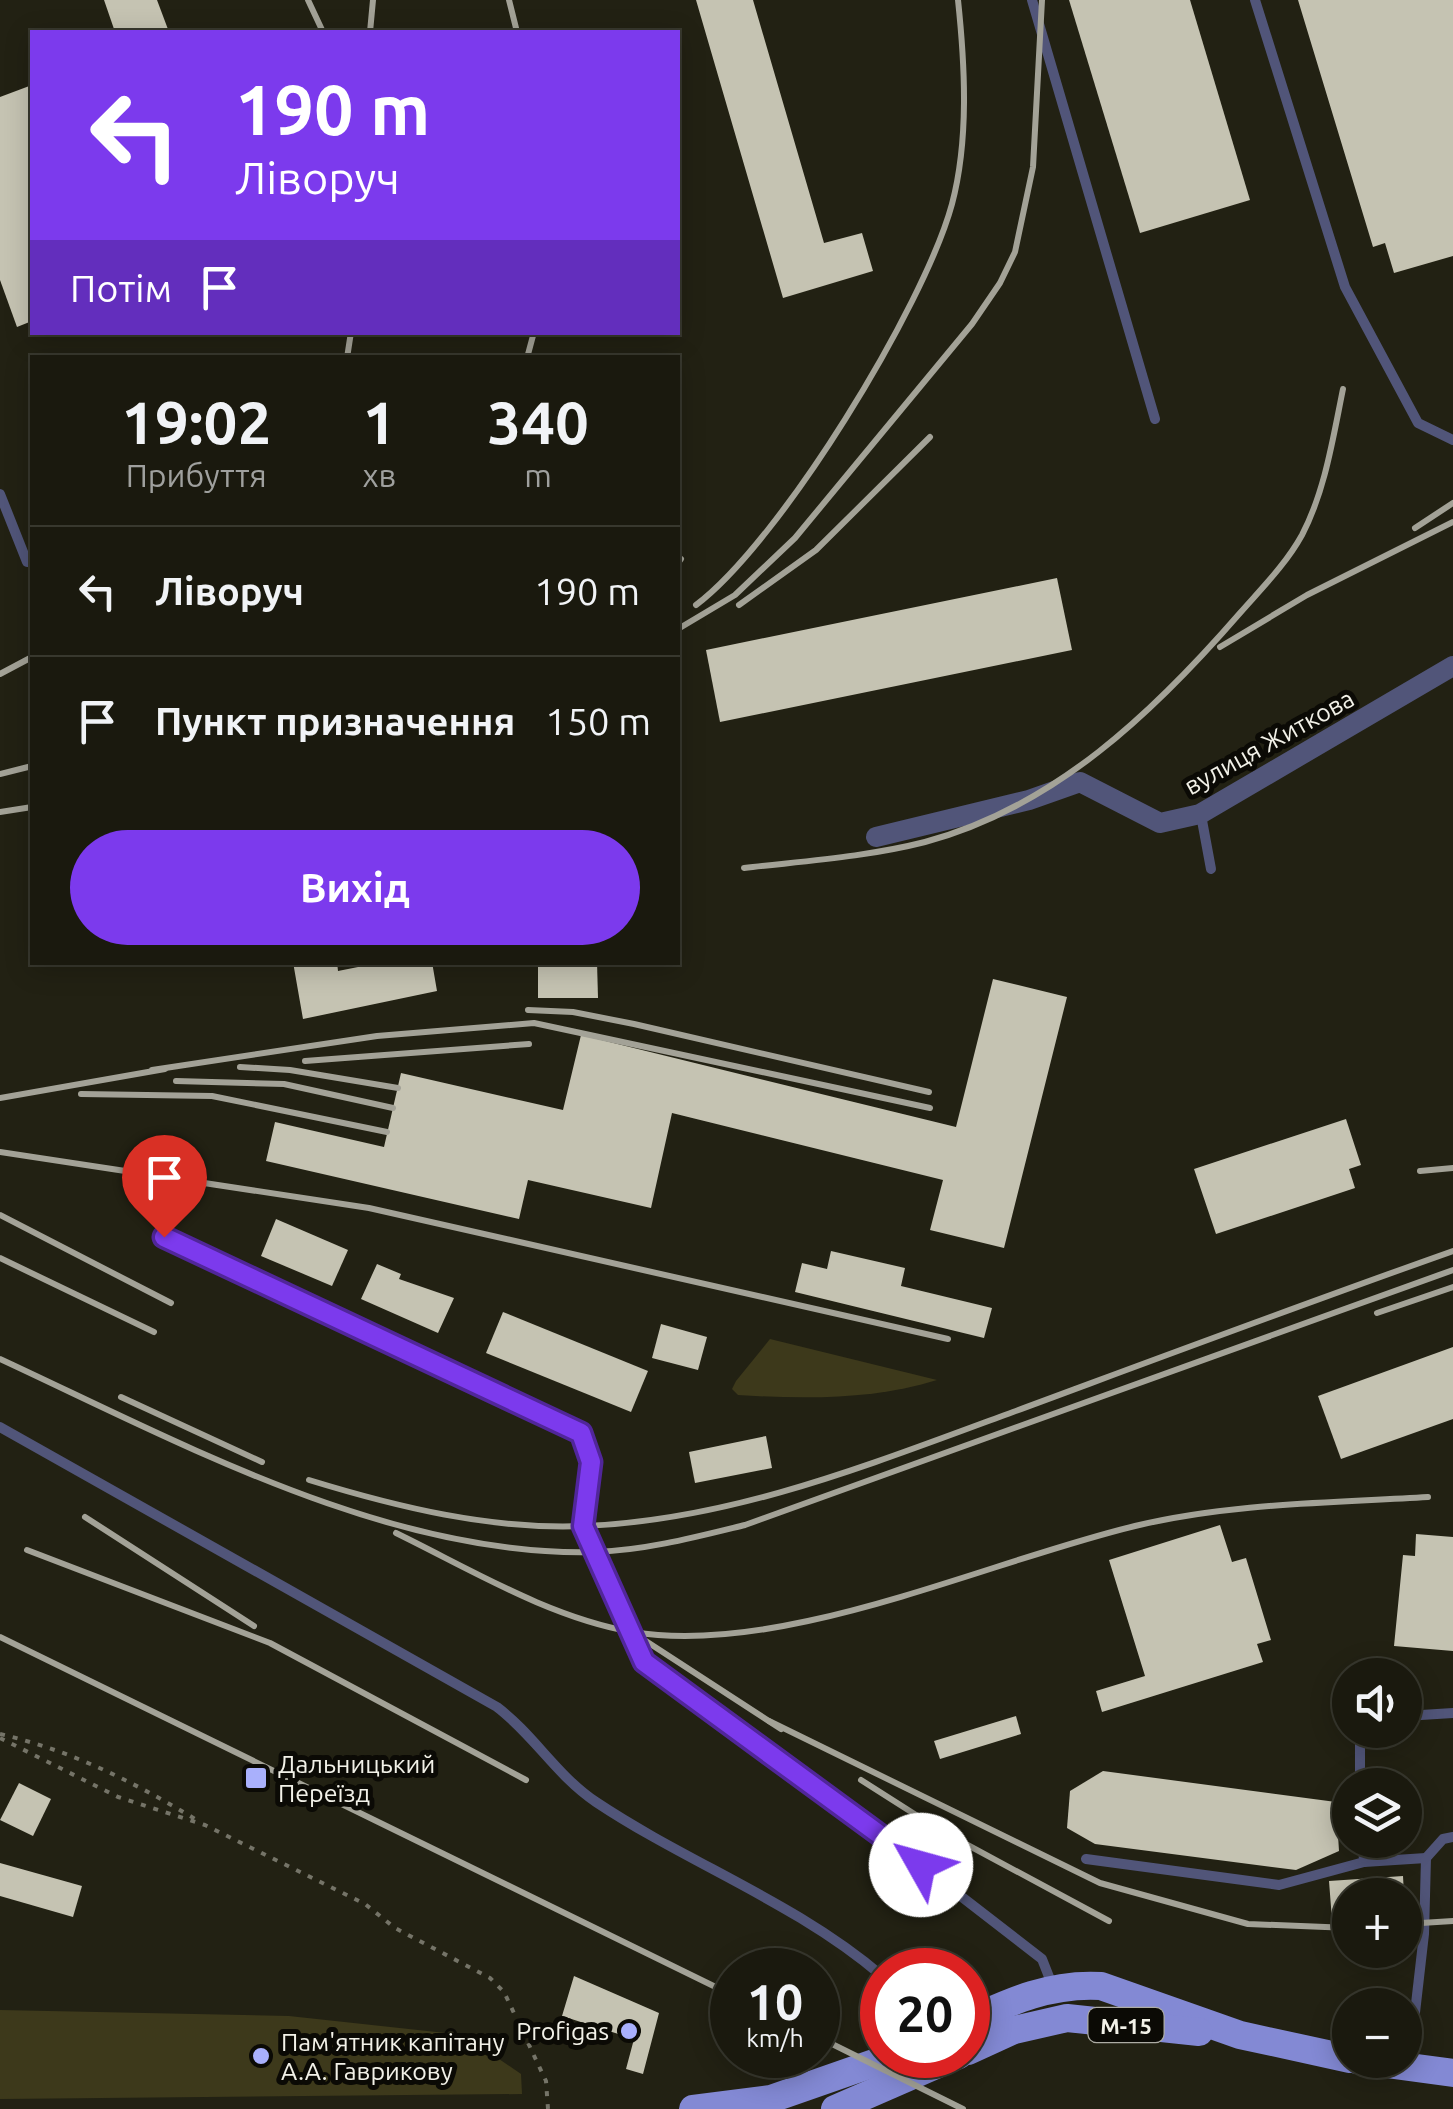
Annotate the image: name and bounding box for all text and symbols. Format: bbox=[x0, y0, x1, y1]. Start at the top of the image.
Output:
icon: left bbox=[70, 70, 200, 200]
text: 190 m bbox=[235, 70, 430, 148]
text: Ліворуч bbox=[235, 152, 400, 203]
icon: arrive bbox=[192, 260, 247, 315]
text: Потім bbox=[70, 267, 172, 309]
text: 19:02 bbox=[121, 388, 271, 455]
text: 1 bbox=[362, 388, 396, 455]
text: 340 bbox=[487, 388, 589, 455]
text: Прибуття bbox=[126, 457, 267, 493]
text: хв bbox=[362, 457, 396, 493]
text: m bbox=[524, 457, 552, 493]
icon: left bbox=[70, 564, 125, 619]
text: Ліворуч bbox=[155, 570, 304, 612]
text: 190 m bbox=[534, 570, 640, 612]
street label: вулиця Житкова bbox=[1179, 684, 1359, 800]
icon: arrive bbox=[70, 694, 125, 749]
text: Пункт призначення bbox=[155, 700, 515, 742]
text: 150 m bbox=[545, 700, 651, 742]
button: Вихід bbox=[70, 830, 640, 945]
pin bbox=[122, 1135, 207, 1238]
icon: arrive bbox=[137, 1150, 192, 1205]
map controls bbox=[1332, 1658, 1422, 2078]
button: sound bbox=[1332, 1658, 1422, 1748]
place label: Дальницький Переїзд bbox=[278, 1750, 435, 1807]
marker: Дальницький Переїзд bbox=[243, 1765, 269, 1791]
button: layers bbox=[1332, 1768, 1422, 1858]
position arrow bbox=[869, 1813, 973, 1917]
button: + bbox=[1332, 1878, 1422, 1968]
speed limit sign: 20 bbox=[860, 1948, 990, 2078]
text: 10 bbox=[747, 1973, 803, 2029]
button: − bbox=[1332, 1988, 1422, 2078]
road number: М-15 bbox=[1088, 2008, 1164, 2042]
place label: Profigas bbox=[516, 2017, 609, 2045]
marker: Profigas bbox=[618, 2020, 640, 2042]
text: km/h bbox=[746, 2024, 804, 2052]
place label: Пам'ятник капітану А.А. Гаврикову bbox=[281, 2028, 505, 2085]
marker: Пам'ятник капітану А.А. Гаврикову bbox=[250, 2045, 272, 2067]

